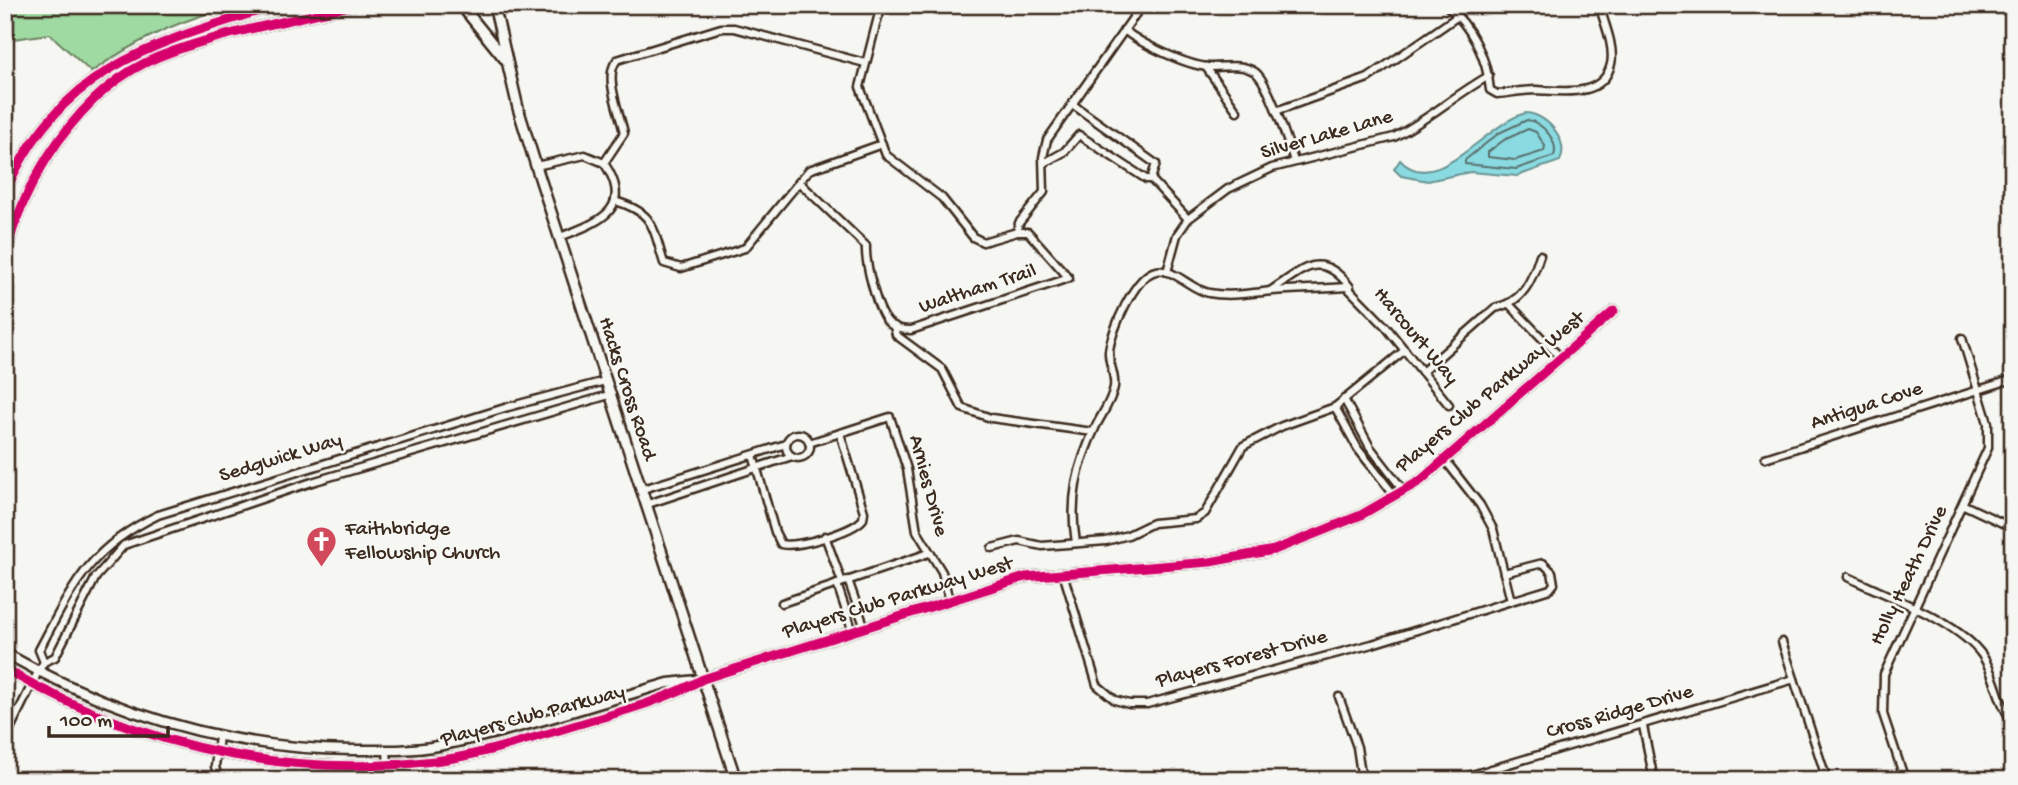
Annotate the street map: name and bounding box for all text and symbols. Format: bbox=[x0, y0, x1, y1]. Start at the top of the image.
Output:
street label: Silver Lake Lane bbox=[1258, 105, 1397, 167]
street label: Waltham Trail bbox=[916, 259, 1040, 321]
street label: Harcourt Way bbox=[1367, 283, 1463, 391]
street label: Players Club Parkway West bbox=[1391, 305, 1593, 480]
street label: Hacks Cross Road bbox=[591, 314, 661, 465]
street label: Antigua Cove bbox=[1808, 377, 1927, 437]
street label: Sedgwick Way bbox=[217, 428, 345, 490]
street label: Arnies Drive bbox=[902, 433, 953, 540]
street label: Holly Heath Drive bbox=[1865, 501, 1955, 650]
place label: Faithbridge Fellowship Church bbox=[344, 518, 500, 567]
church icon: Faithbridge Fellowship Church bbox=[305, 525, 339, 569]
street label: Players Club Parkway West bbox=[779, 551, 1018, 646]
street label: Players Forest Drive bbox=[1153, 625, 1331, 695]
street label: Players Club Parkway bbox=[437, 680, 628, 754]
street label: Cross Ridge Drive bbox=[1544, 680, 1697, 746]
scale bar bbox=[49, 694, 168, 738]
text: 100 m bbox=[59, 710, 112, 735]

